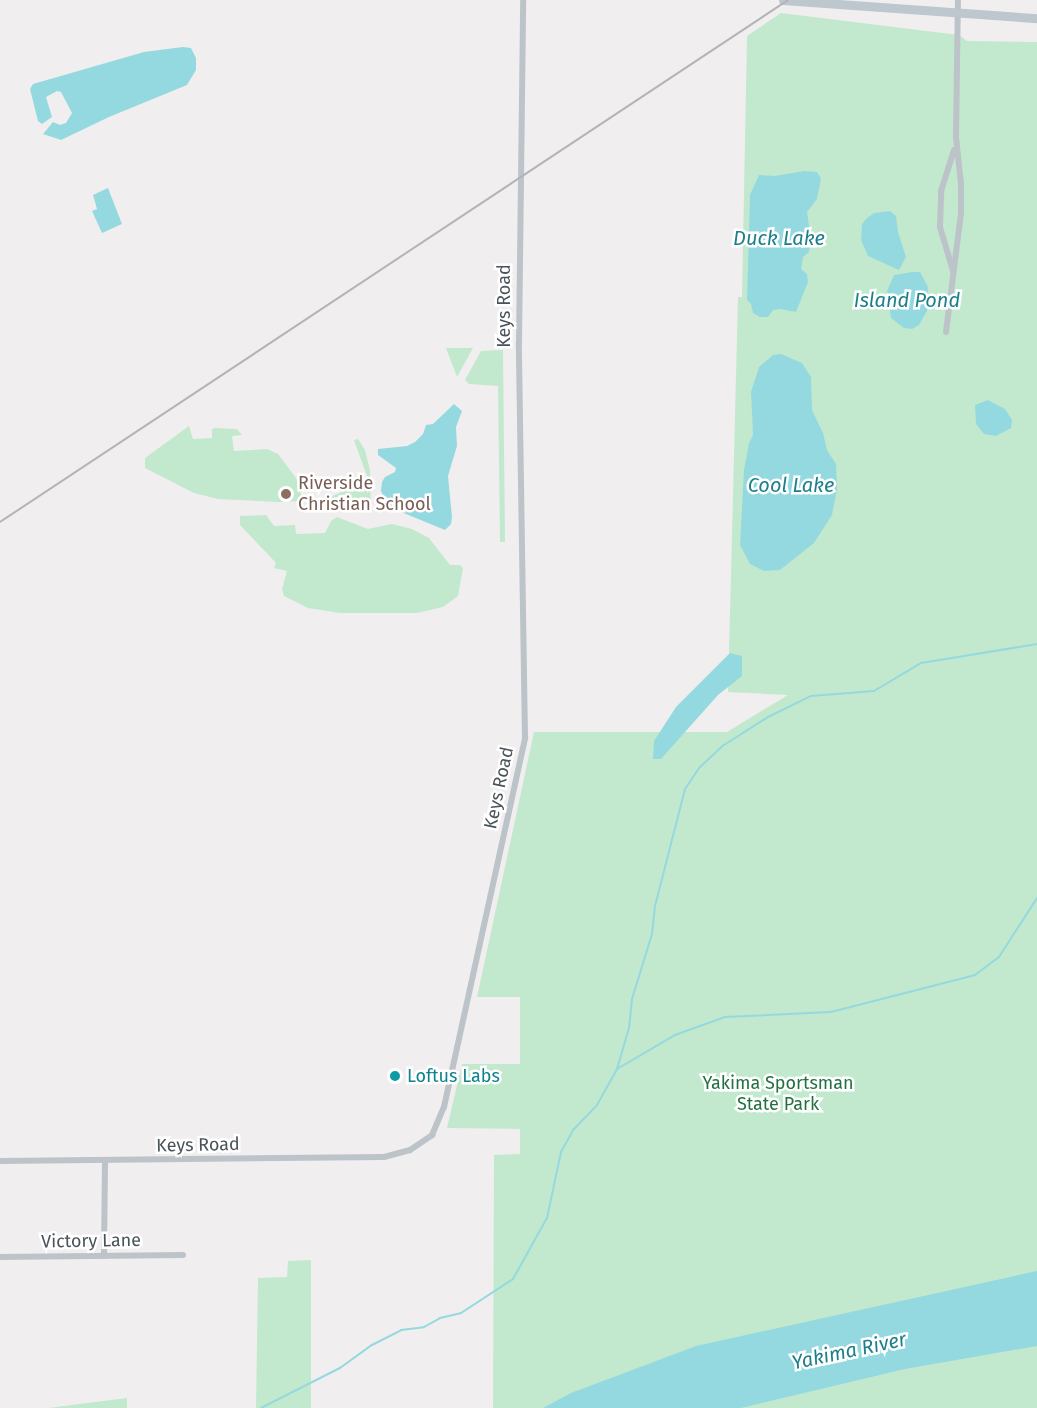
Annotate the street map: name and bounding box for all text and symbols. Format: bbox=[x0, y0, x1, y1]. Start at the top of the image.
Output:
water label: Duck Lake bbox=[733, 226, 825, 250]
street label: Keys Road bbox=[493, 264, 515, 348]
water label: Island Pond bbox=[854, 288, 960, 312]
place label: Riverside Christian School bbox=[298, 473, 431, 516]
water label: Cool Lake bbox=[748, 473, 834, 497]
marker: Riverside Christian School bbox=[279, 487, 293, 501]
street label: Keys Road bbox=[480, 745, 518, 831]
place label: Loftus Labs bbox=[407, 1065, 500, 1087]
marker: Loftus Labs bbox=[388, 1069, 402, 1083]
park label: Yakima Sportsman State Park bbox=[702, 1073, 854, 1116]
street label: Keys Road bbox=[156, 1133, 240, 1157]
street label: Victory Lane bbox=[41, 1229, 141, 1253]
water label: Yakima River bbox=[790, 1327, 908, 1375]

